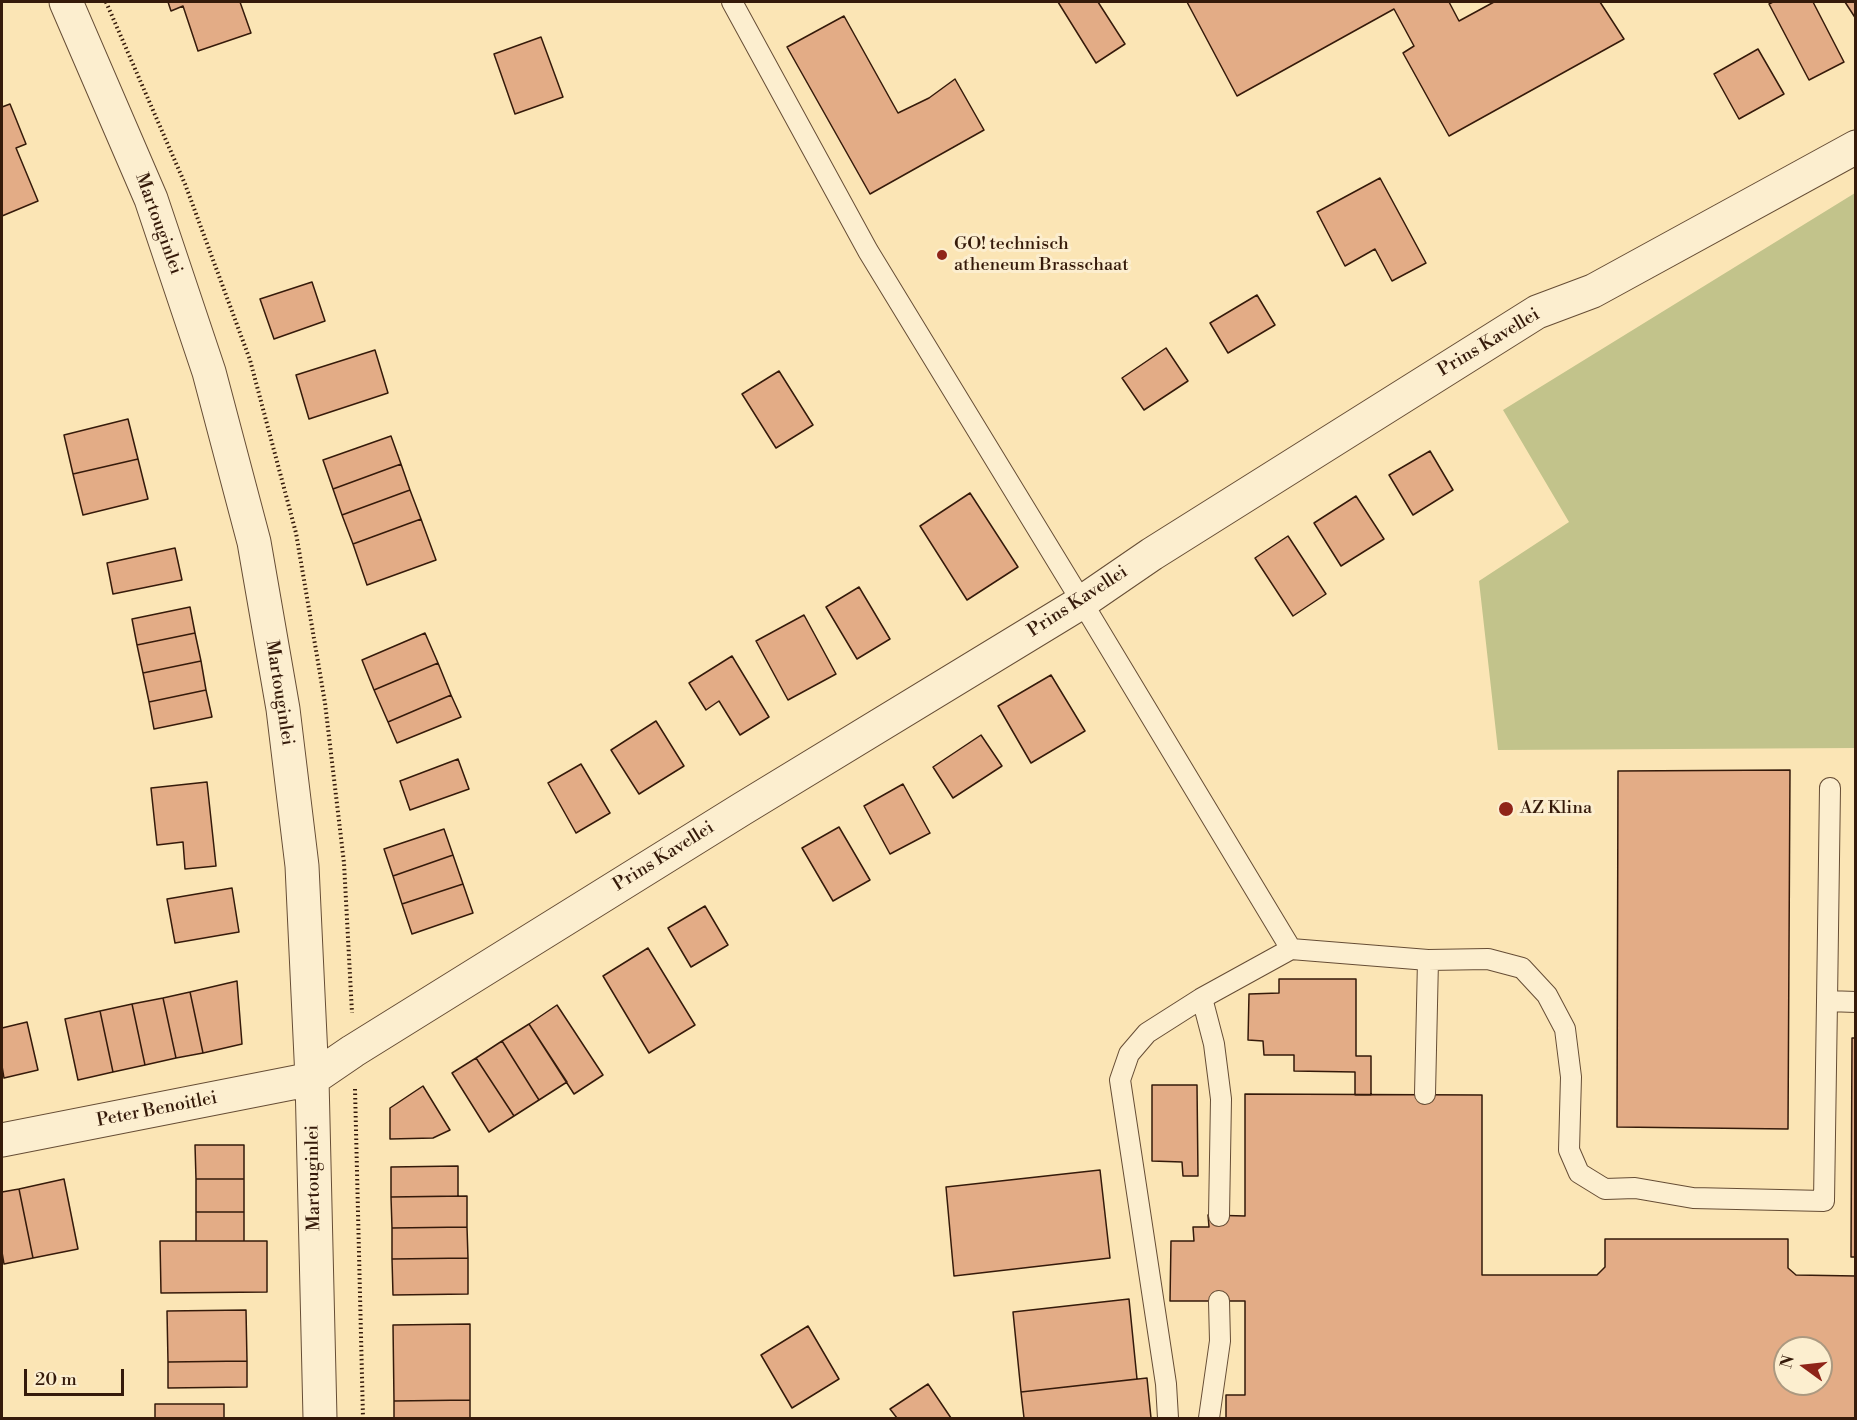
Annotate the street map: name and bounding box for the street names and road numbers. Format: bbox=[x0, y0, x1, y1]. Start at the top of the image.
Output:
street label: Martouginlei bbox=[130, 170, 186, 278]
street label: Prins Kavellei bbox=[1434, 304, 1544, 382]
street label: Prins Kavellei bbox=[1024, 562, 1132, 642]
street label: Martouginlei bbox=[260, 639, 298, 747]
street label: Prins Kavellei bbox=[610, 817, 718, 897]
street label: Peter Benoitlei bbox=[95, 1088, 219, 1132]
street label: Martouginlei bbox=[302, 1125, 326, 1231]

